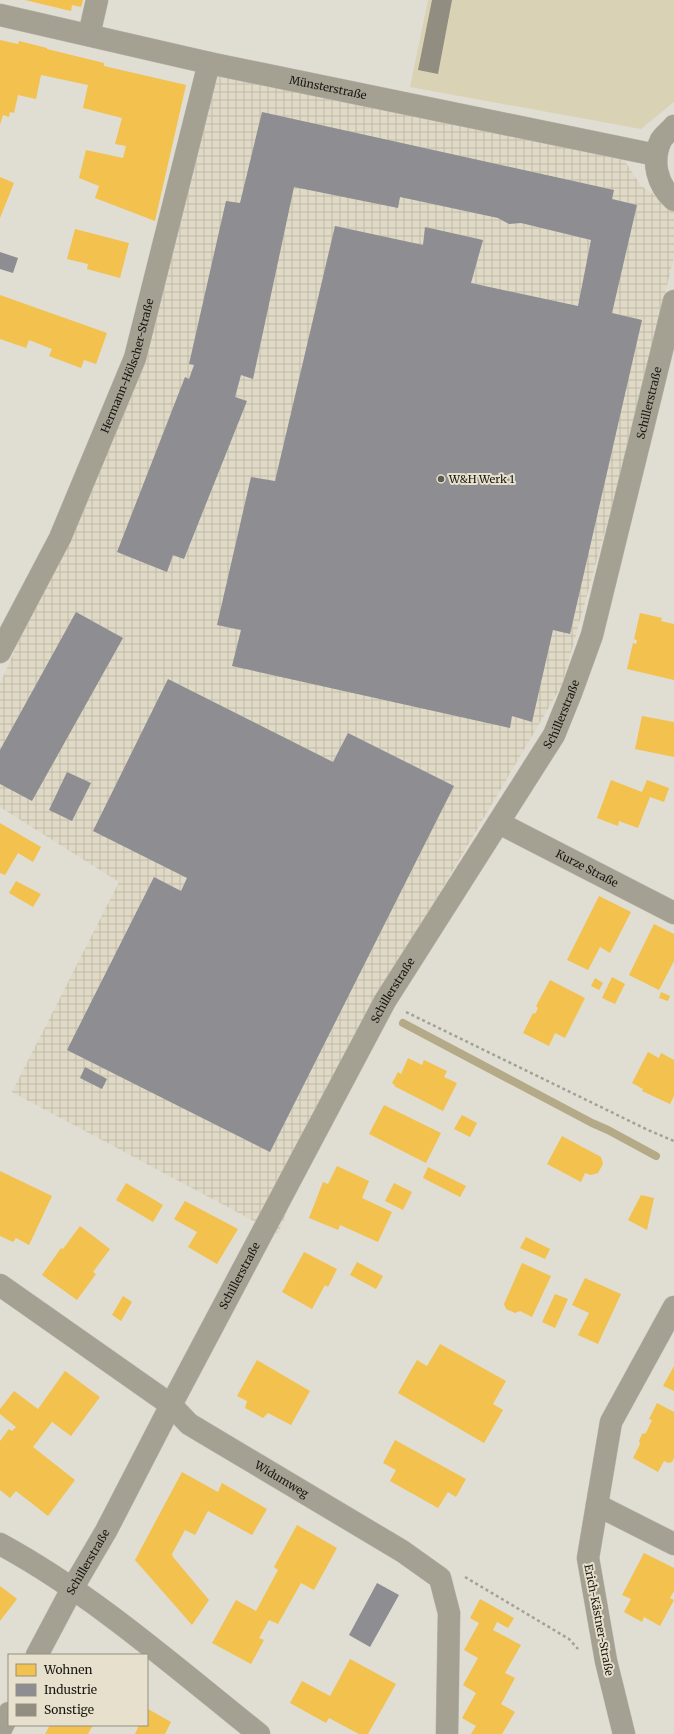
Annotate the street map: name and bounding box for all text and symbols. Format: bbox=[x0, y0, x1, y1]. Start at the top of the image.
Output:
street label: Münsterstraße bbox=[288, 73, 368, 102]
street label: Hermann-Hölscher-Straße bbox=[97, 297, 157, 435]
street label: Schillerstraße bbox=[633, 365, 665, 440]
place label: W&H Werk 1 bbox=[448, 472, 515, 486]
marker: W&H Werk 1 bbox=[436, 474, 446, 484]
street label: Schillerstraße bbox=[540, 678, 582, 751]
street label: Kurze Straße bbox=[553, 846, 621, 890]
street label: Schillerstraße bbox=[368, 955, 418, 1025]
street label: Schillerstraße bbox=[216, 1240, 263, 1312]
street label: Widumweg bbox=[251, 1457, 311, 1501]
street label: Schillerstraße bbox=[63, 1526, 113, 1597]
street label: Erich-Kästner-Straße bbox=[581, 1563, 617, 1677]
legend bbox=[8, 1654, 148, 1726]
text: Wohnen bbox=[43, 1662, 92, 1677]
text: Industrie bbox=[44, 1682, 97, 1697]
text: Sonstige bbox=[44, 1702, 94, 1717]

